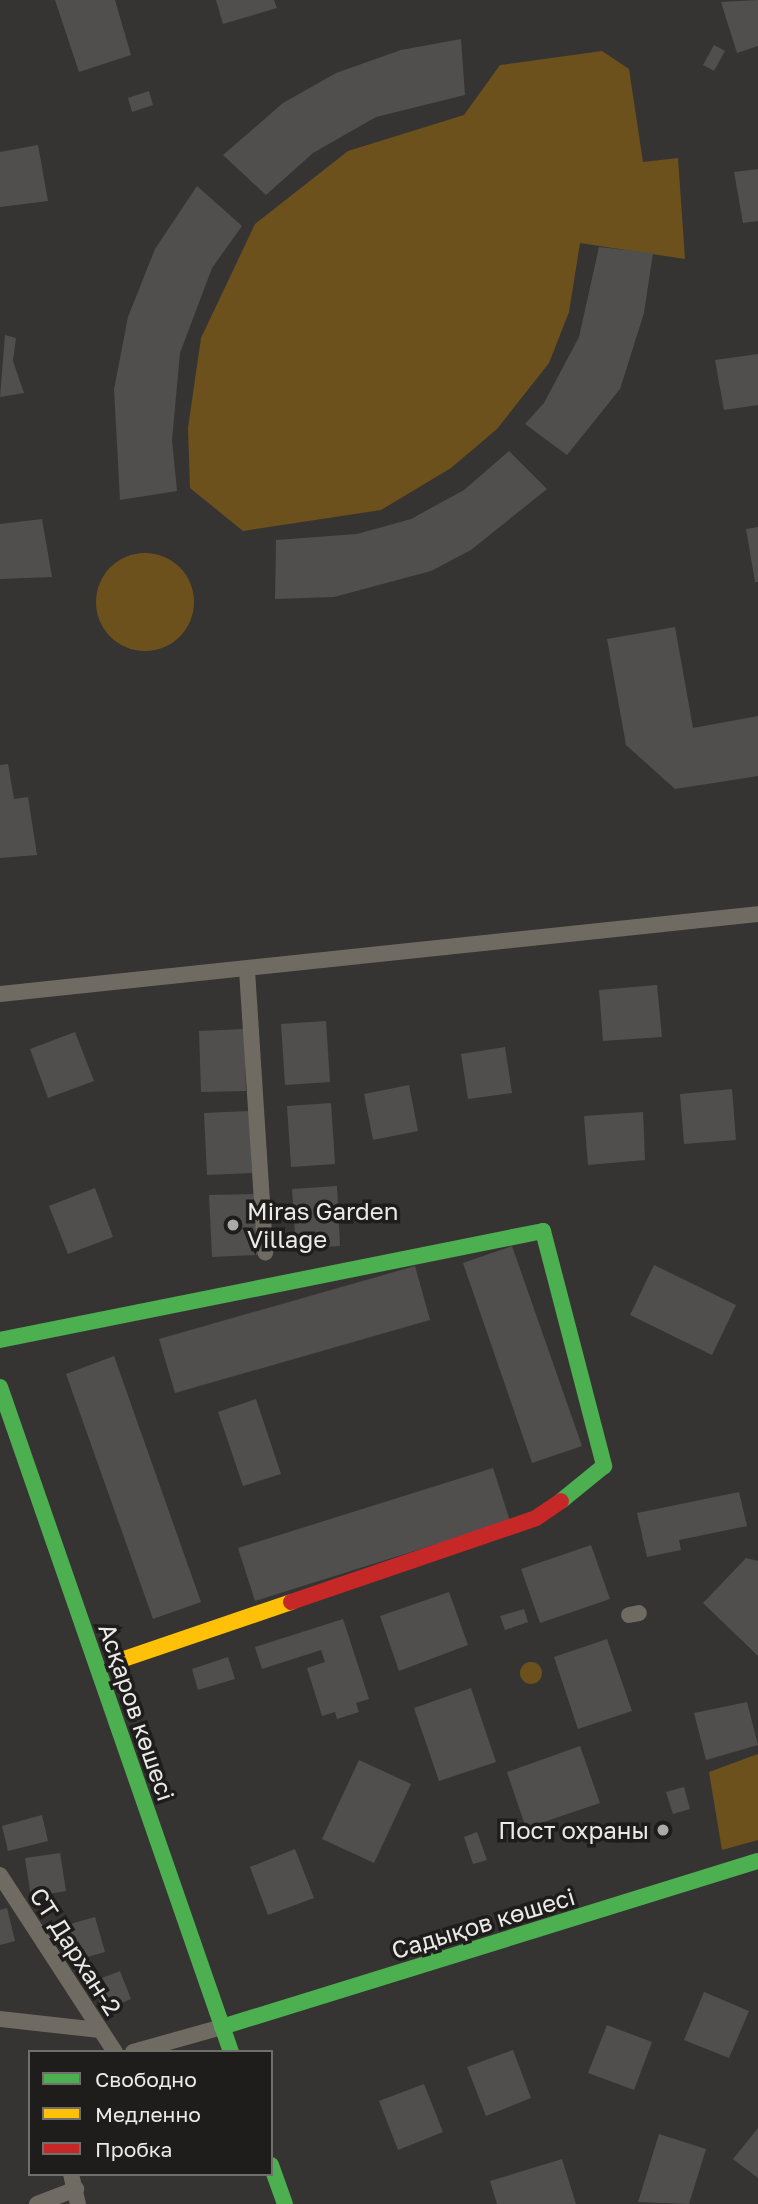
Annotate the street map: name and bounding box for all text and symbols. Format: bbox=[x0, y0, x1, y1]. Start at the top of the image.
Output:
place label: Miras Garden Village bbox=[247, 1197, 399, 1253]
marker: Miras Garden Village bbox=[225, 1217, 241, 1233]
street label: Асқаров көшесі bbox=[93, 1620, 181, 1804]
place label: Пост охраны bbox=[498, 1816, 649, 1844]
marker: Пост охраны bbox=[655, 1822, 671, 1838]
street label: Садықов көшесі bbox=[388, 1881, 578, 1965]
street label: СТ Дархан-2 bbox=[24, 1882, 128, 2020]
legend bbox=[28, 2050, 273, 2176]
text: Свободно bbox=[95, 2066, 197, 2092]
text: Медленно bbox=[95, 2101, 201, 2127]
text: Пробка bbox=[95, 2136, 173, 2162]

